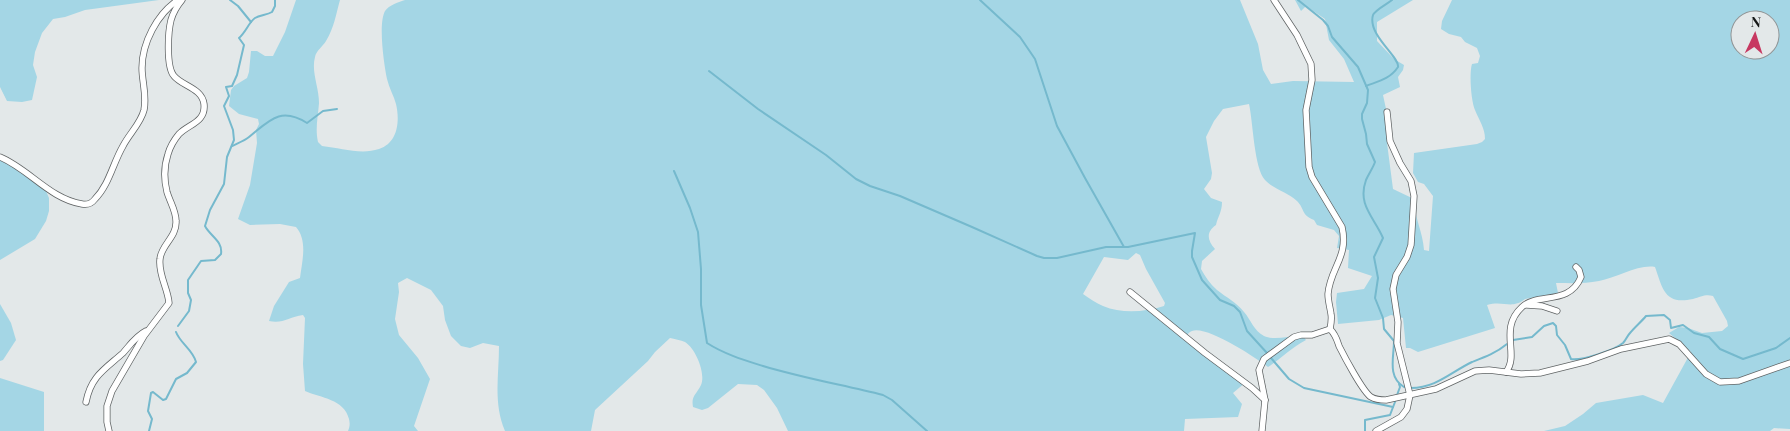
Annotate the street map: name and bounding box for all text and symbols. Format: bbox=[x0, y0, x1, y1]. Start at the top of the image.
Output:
north arrow bbox=[1730, 10, 1780, 60]
text: N bbox=[1750, 12, 1762, 31]

